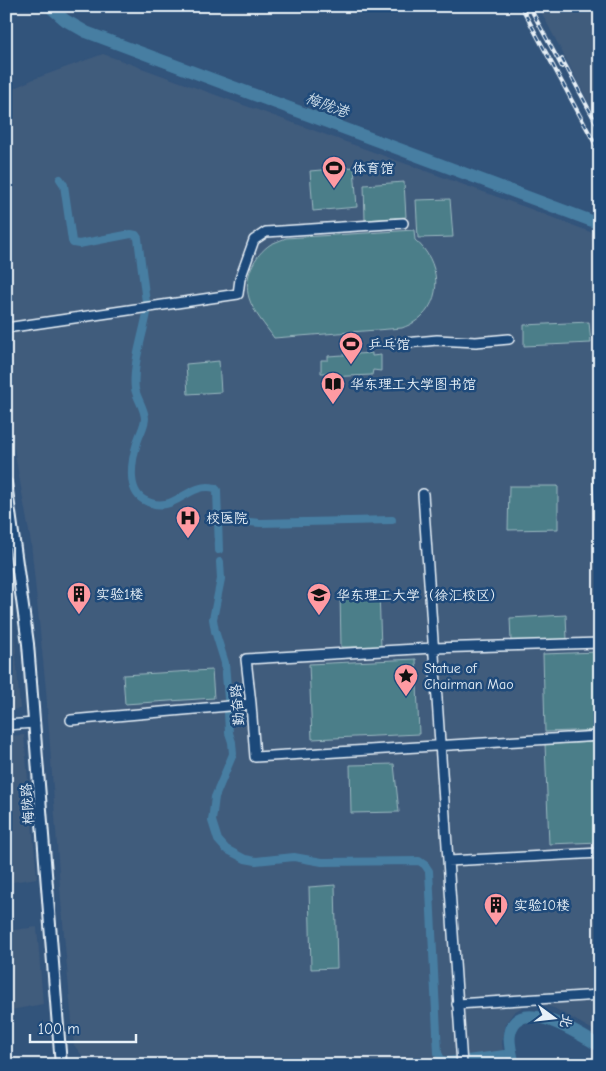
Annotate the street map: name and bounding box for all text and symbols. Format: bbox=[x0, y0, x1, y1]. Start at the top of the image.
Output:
water label: 梅陇港 bbox=[303, 89, 353, 122]
sports icon: 体育馆 bbox=[321, 155, 347, 189]
place label: 体育馆 bbox=[352, 160, 394, 177]
sports icon: 乒乓馆 bbox=[338, 331, 364, 365]
place label: 乒乓馆 bbox=[368, 336, 410, 353]
library icon: 华东理工大学图书馆 bbox=[320, 371, 346, 405]
place label: 华东理工大学图书馆 bbox=[350, 376, 476, 393]
hospital icon: 校医院 bbox=[175, 505, 201, 539]
place label: 校医院 bbox=[206, 510, 248, 527]
building icon: 实验1楼 bbox=[66, 581, 92, 615]
school or university icon: 华东理工大学（徐汇校区） bbox=[306, 582, 332, 616]
place label: 实验1楼 bbox=[96, 586, 144, 603]
place label: 华东理工大学（徐汇校区） bbox=[336, 587, 504, 604]
place label: Statue of Chairman Mao bbox=[424, 660, 514, 693]
place icon: Statue of Chairman Mao bbox=[393, 663, 419, 697]
street label: 勤奋路 bbox=[227, 683, 248, 727]
street label: 梅陇路 bbox=[18, 782, 37, 826]
building icon: 实验10楼 bbox=[483, 892, 509, 926]
place label: 实验10楼 bbox=[514, 897, 570, 914]
north arrow bbox=[528, 994, 578, 1044]
scale bar bbox=[30, 1011, 136, 1043]
text: 北 bbox=[556, 1012, 576, 1030]
text: 100 m bbox=[38, 1020, 80, 1038]

